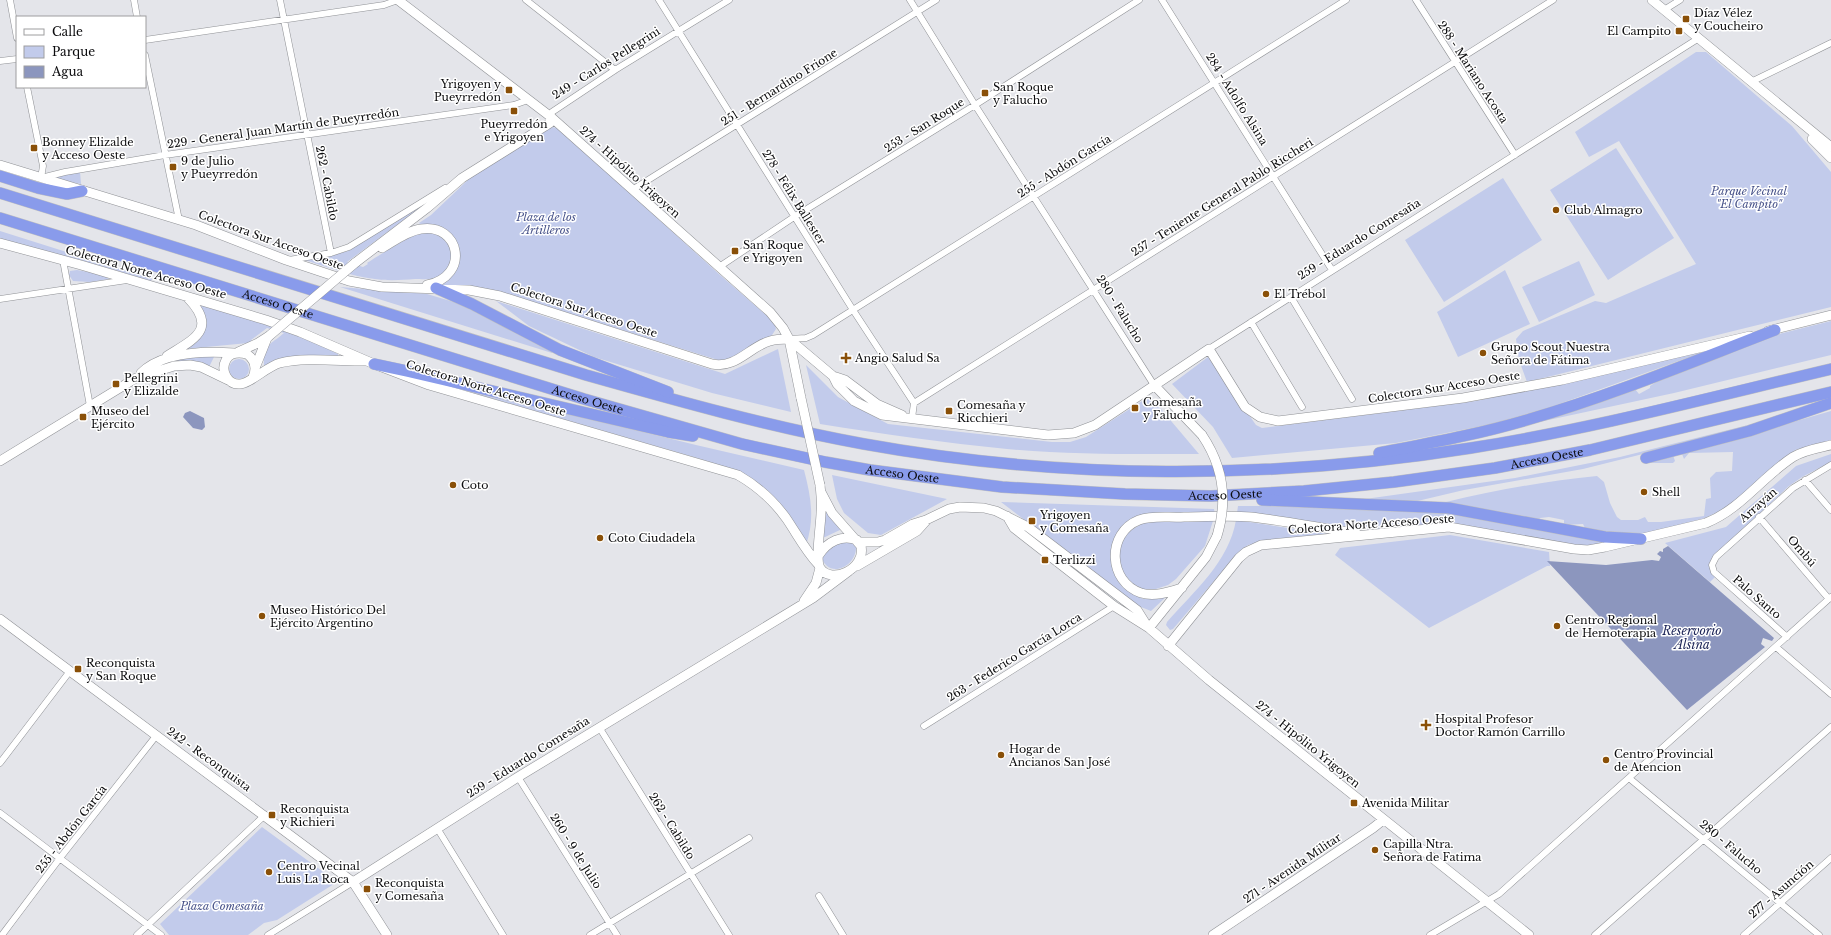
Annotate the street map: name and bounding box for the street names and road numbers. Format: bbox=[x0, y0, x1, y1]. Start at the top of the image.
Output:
street label: 288 - Mariano Acosta bbox=[1435, 18, 1512, 126]
street label: 249 - Carlos Pellegrini bbox=[549, 24, 663, 102]
street label: 251 - Bernardino Frione bbox=[718, 45, 840, 129]
street label: 284 - Adolfo Alsina bbox=[1203, 50, 1272, 148]
street label: 253 - San Roque bbox=[881, 95, 967, 155]
street label: 229 - General Juan Martín de Pueyrredón bbox=[166, 105, 400, 151]
street label: 274 - Hipólito Yrigoyen bbox=[577, 123, 683, 221]
street label: 255 - Abdón García bbox=[1015, 131, 1114, 201]
street label: 257 - Teniente General Pablo Riccheri bbox=[1128, 135, 1316, 259]
street label: 262 - Cabildo bbox=[313, 144, 341, 222]
street label: 278 - Félix Ballester bbox=[759, 147, 829, 248]
street label: 259 - Eduardo Comesaña bbox=[1295, 195, 1424, 283]
street label: Colectora Sur Acceso Oeste bbox=[196, 207, 346, 273]
street label: Colectora Norte Acceso Oeste bbox=[64, 242, 228, 302]
street label: 280 - Falucho bbox=[1094, 272, 1146, 346]
street label: Colectora Sur Acceso Oeste bbox=[509, 280, 659, 340]
street label: Acceso Oeste bbox=[240, 286, 315, 322]
street label: Colectora Norte Acceso Oeste bbox=[404, 357, 568, 419]
street label: Colectora Sur Acceso Oeste bbox=[1367, 368, 1521, 406]
street label: Acceso Oeste bbox=[549, 382, 625, 417]
street label: Acceso Oeste bbox=[1508, 444, 1585, 472]
street label: Acceso Oeste bbox=[864, 462, 940, 486]
street label: Arrayán bbox=[1736, 485, 1780, 526]
street label: Acceso Oeste bbox=[1187, 486, 1263, 503]
street label: Colectora Norte Acceso Oeste bbox=[1287, 511, 1455, 537]
street label: Ombú bbox=[1785, 533, 1820, 570]
street label: Palo Santo bbox=[1730, 572, 1784, 622]
street label: 263 - Federico García Lorca bbox=[944, 609, 1085, 704]
street label: 274 - Hipólito Yrigoyen bbox=[1253, 698, 1363, 791]
street label: 259 - Eduardo Comesaña bbox=[464, 713, 593, 801]
street label: 242 - Reconquista bbox=[164, 724, 254, 795]
street label: 255 - Abdón García bbox=[32, 781, 110, 876]
street label: 262 - Cabildo bbox=[646, 790, 698, 862]
street label: 260 - 9 de Julio bbox=[547, 811, 605, 891]
street label: 280 - Falucho bbox=[1697, 817, 1765, 877]
street label: 271 - Avenida Militar bbox=[1240, 830, 1344, 906]
street label: 277 - Asunción bbox=[1746, 857, 1817, 921]

